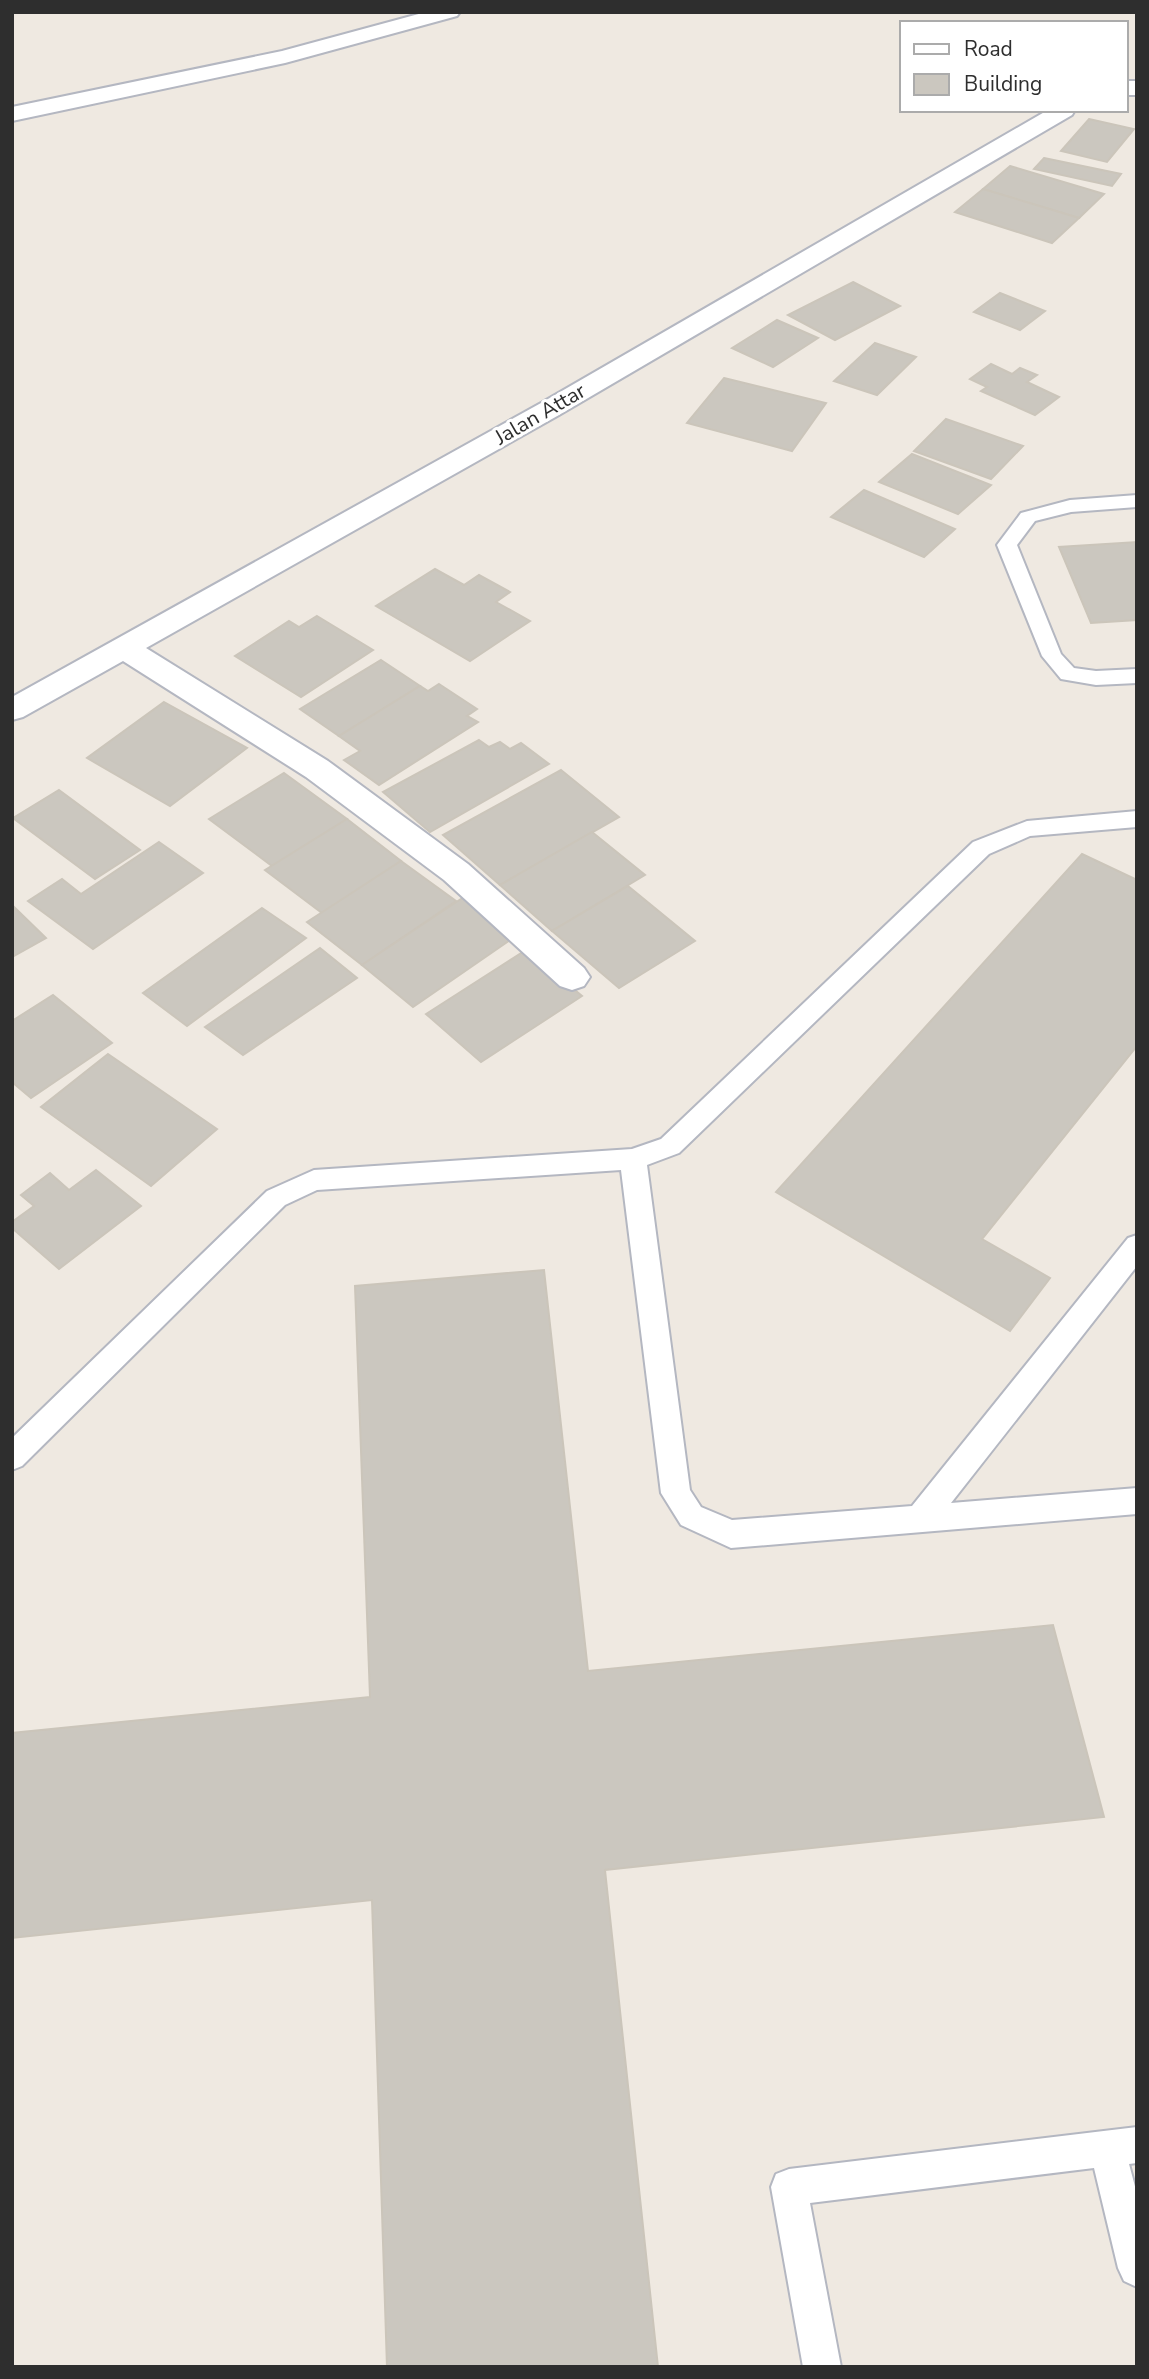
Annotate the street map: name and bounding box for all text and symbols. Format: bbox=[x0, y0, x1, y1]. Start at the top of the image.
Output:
legend bbox=[900, 21, 1128, 112]
text: Road bbox=[964, 35, 1013, 63]
text: Building bbox=[964, 70, 1042, 98]
street label: Jalan Attar bbox=[489, 376, 591, 452]

